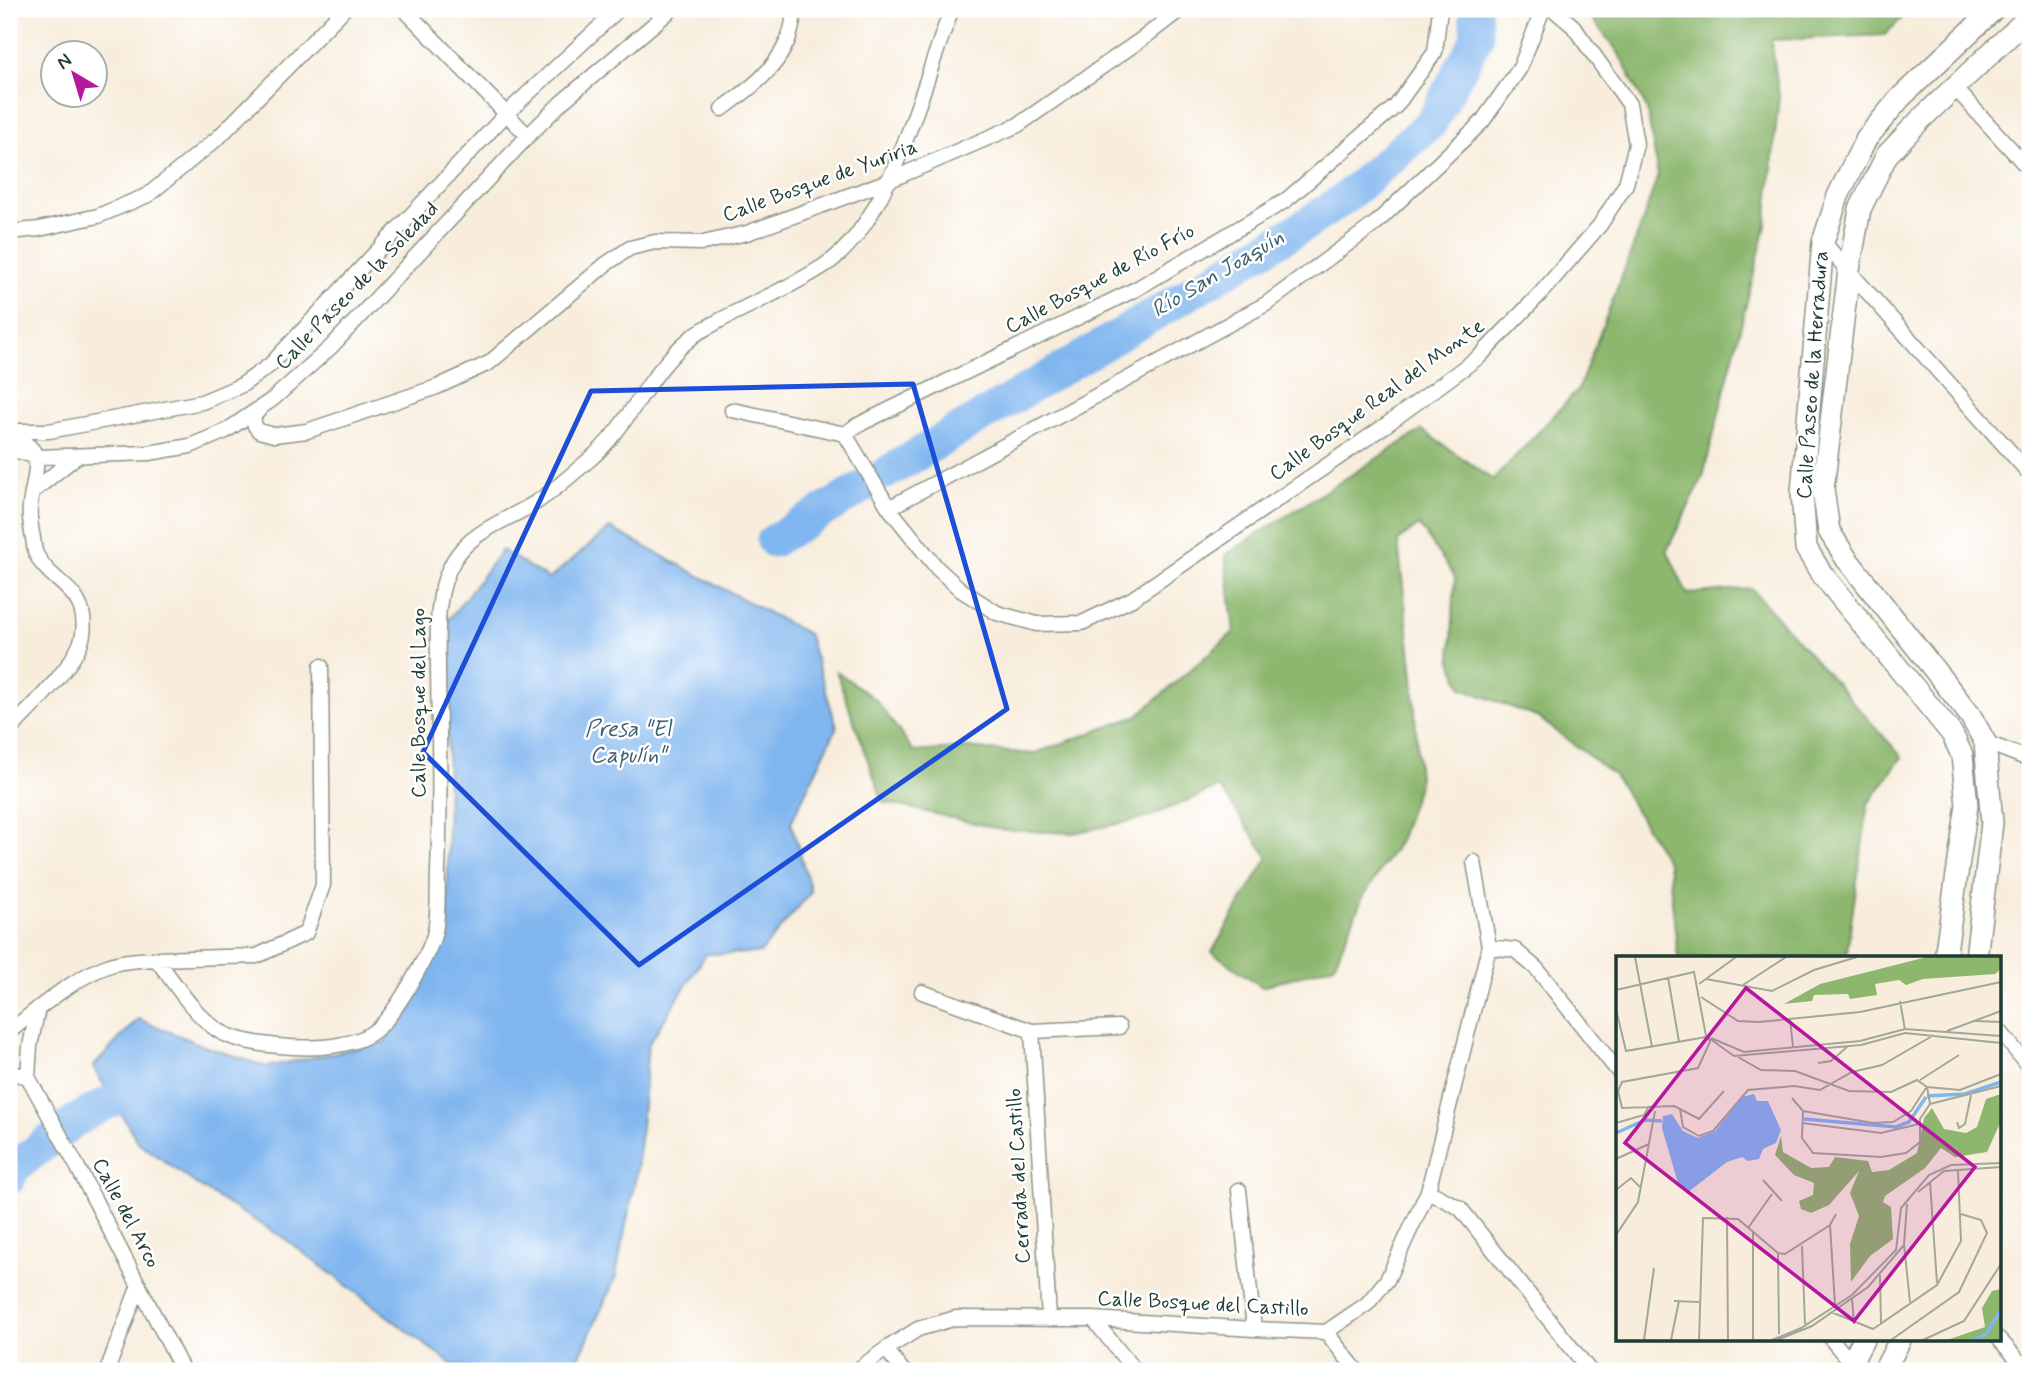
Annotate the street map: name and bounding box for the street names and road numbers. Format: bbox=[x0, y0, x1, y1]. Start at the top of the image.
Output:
street label: Calle Bosque de Yuriria bbox=[719, 133, 921, 229]
street label: Calle Paseo de la Soledad bbox=[269, 196, 445, 376]
street label: Calle Bosque de Río Frío bbox=[1000, 217, 1200, 341]
street label: Calle Paseo de la Herradura bbox=[1790, 250, 1836, 500]
street label: Calle Bosque Real del Monte bbox=[1264, 312, 1490, 488]
street label: Calle Bosque del Lago bbox=[405, 608, 433, 798]
street label: Cerrada del Castillo bbox=[1000, 1088, 1038, 1264]
street label: Calle del Arco bbox=[85, 1153, 167, 1273]
street label: Calle Bosque del Castillo bbox=[1097, 1284, 1309, 1324]

